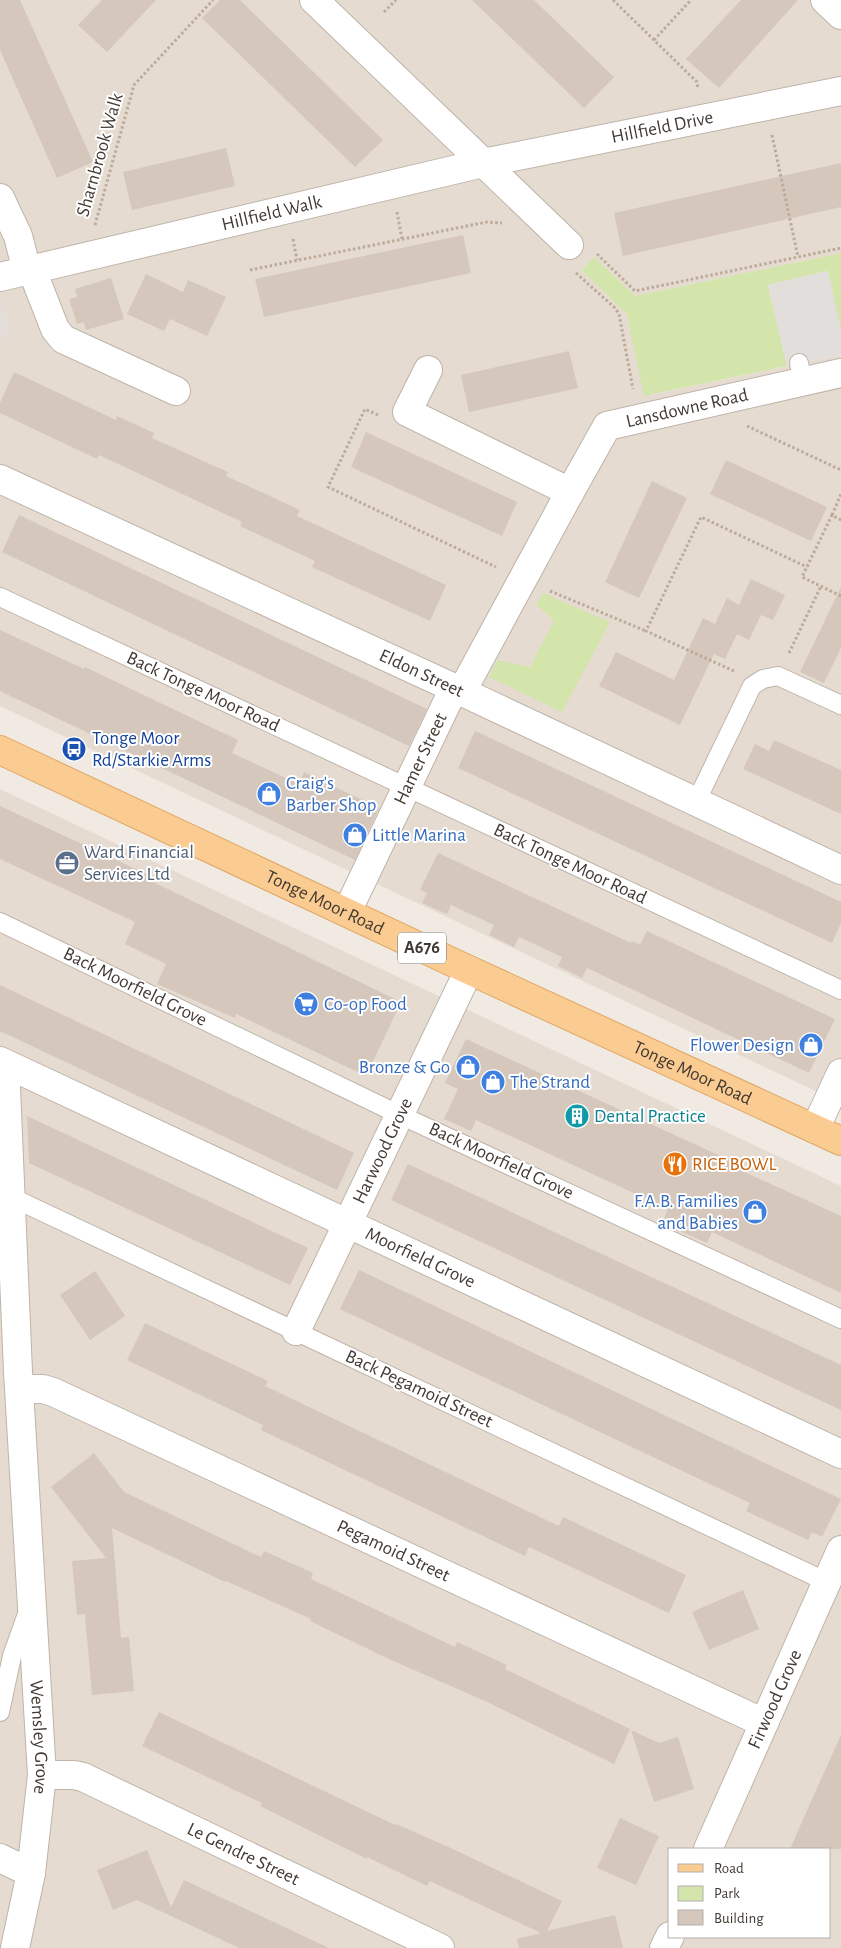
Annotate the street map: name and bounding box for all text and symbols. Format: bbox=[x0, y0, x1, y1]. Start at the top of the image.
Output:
street label: Sharnbrook Walk bbox=[73, 91, 127, 219]
street label: Hillfield Drive bbox=[609, 107, 715, 146]
street label: Hillfield Walk bbox=[220, 192, 324, 234]
street label: Lansdowne Road bbox=[624, 385, 750, 431]
street label: Eldon Street bbox=[376, 645, 467, 701]
street label: Back Tonge Moor Road bbox=[124, 648, 283, 736]
street label: Hamer Street bbox=[390, 710, 450, 807]
place label: Tonge Moor Rd/Starkie Arms bbox=[92, 729, 211, 770]
bus stop icon: Tonge Moor Rd/Starkie Arms bbox=[61, 736, 87, 762]
place label: Craig's Barber Shop bbox=[286, 774, 376, 815]
shop icon: Craig's Barber Shop bbox=[256, 781, 282, 807]
street label: Back Tonge Moor Road bbox=[491, 820, 650, 908]
shop icon: Little Marina bbox=[342, 822, 368, 848]
place label: Little Marina bbox=[372, 826, 466, 845]
place label: Ward Financial Services Ltd bbox=[84, 843, 194, 884]
office icon: Ward Financial Services Ltd bbox=[54, 850, 80, 876]
street label: Tonge Moor Road bbox=[263, 867, 387, 938]
road number: A676 bbox=[398, 932, 446, 964]
street label: Back Moorfield Grove bbox=[60, 944, 210, 1030]
supermarket icon: Co-op Food bbox=[293, 991, 319, 1017]
place label: Co-op Food bbox=[324, 995, 407, 1014]
shop icon: Flower Design bbox=[798, 1032, 824, 1058]
place label: Flower Design bbox=[690, 1036, 794, 1055]
street label: Tonge Moor Road bbox=[630, 1037, 755, 1108]
shop icon: Bronze & Go bbox=[455, 1054, 481, 1080]
place label: Bronze & Go bbox=[359, 1058, 450, 1077]
shop icon: The Strand bbox=[480, 1069, 506, 1095]
place label: The Strand bbox=[510, 1073, 590, 1092]
street label: Harwood Grove bbox=[349, 1095, 416, 1206]
building icon: Dental Practice bbox=[564, 1103, 590, 1129]
place label: Dental Practice bbox=[594, 1107, 706, 1126]
street label: Back Moorfield Grove bbox=[426, 1119, 576, 1203]
restaurant icon: RICE BOWL bbox=[662, 1151, 688, 1177]
place label: RICE BOWL bbox=[692, 1155, 776, 1174]
place label: F.A.B. Families and Babies bbox=[634, 1192, 738, 1233]
shop icon: F.A.B. Families and Babies bbox=[742, 1199, 768, 1225]
street label: Moorfield Grove bbox=[362, 1224, 478, 1291]
street label: Back Pegamoid Street bbox=[342, 1347, 496, 1431]
street label: Pegamoid Street bbox=[334, 1516, 453, 1585]
street label: Firwood Grove bbox=[744, 1647, 805, 1752]
street label: Wemsley Grove bbox=[27, 1679, 52, 1795]
street label: Le Gendre Street bbox=[184, 1819, 302, 1889]
legend bbox=[668, 1848, 831, 1938]
text: Road bbox=[714, 1861, 744, 1876]
text: Park bbox=[714, 1886, 740, 1901]
text: Building bbox=[714, 1911, 764, 1926]

